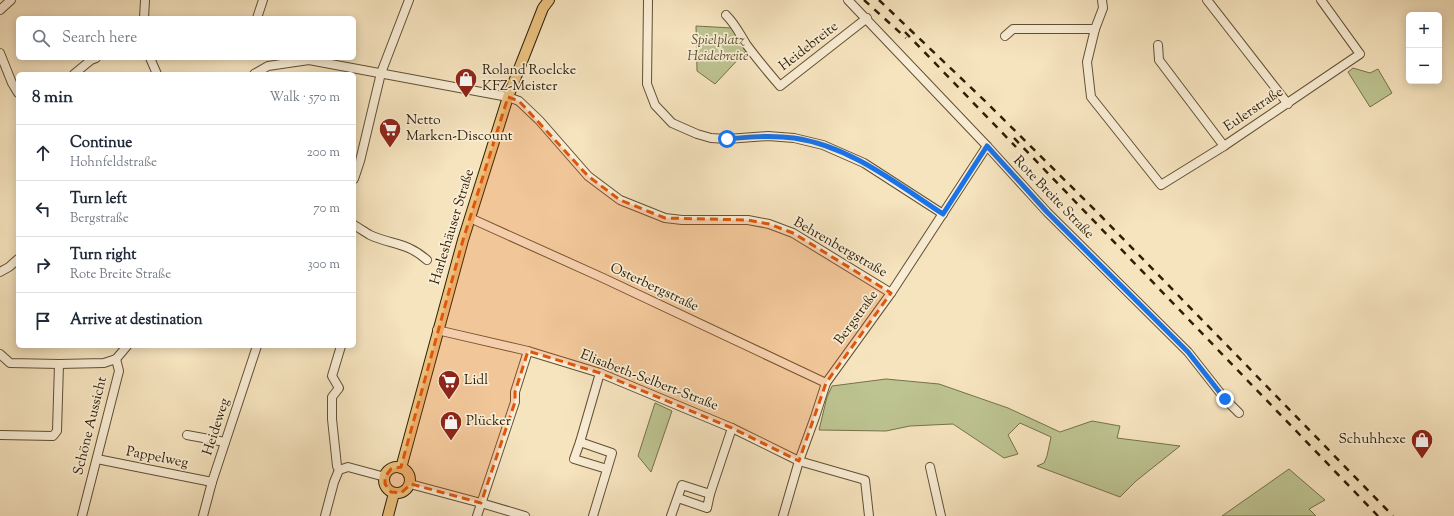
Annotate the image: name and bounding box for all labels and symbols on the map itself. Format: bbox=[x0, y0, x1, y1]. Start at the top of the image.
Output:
street label: Heidebreite bbox=[775, 17, 843, 77]
park label: Spielplatz Heidebreite bbox=[687, 31, 749, 67]
place label: Roland Roelcke KFZ-Meister bbox=[482, 61, 576, 97]
shop icon: Roland Roelcke KFZ-Meister bbox=[453, 66, 479, 99]
street label: Eulerstraße bbox=[1220, 83, 1288, 137]
place label: Netto Marken-Discount bbox=[406, 111, 513, 147]
supermarket icon: Netto Marken-Discount bbox=[377, 116, 403, 149]
route start bbox=[718, 130, 736, 148]
street label: Rote Breite Straße bbox=[1008, 152, 1098, 244]
street label: Harleshäuser Straße bbox=[426, 167, 480, 287]
street label: Behrenbergstraße bbox=[789, 213, 891, 283]
street label: Osterbergstraße bbox=[606, 259, 702, 317]
street label: Bergstraße bbox=[830, 287, 884, 349]
street label: Elisabeth-Selbert-Straße bbox=[577, 345, 721, 417]
supermarket icon: Lidl bbox=[436, 368, 462, 401]
place label: Lidl bbox=[464, 371, 488, 391]
street label: Schöne Aussicht bbox=[69, 374, 113, 477]
route end bbox=[1216, 390, 1234, 408]
street label: Heideweg bbox=[198, 396, 236, 458]
shop icon: Plücker bbox=[438, 409, 464, 442]
place label: Plücker bbox=[466, 412, 512, 432]
shop icon: Schuhhexe bbox=[1409, 427, 1435, 460]
place label: Schuhhexe bbox=[1339, 430, 1406, 450]
street label: Pappelweg bbox=[124, 442, 190, 474]

